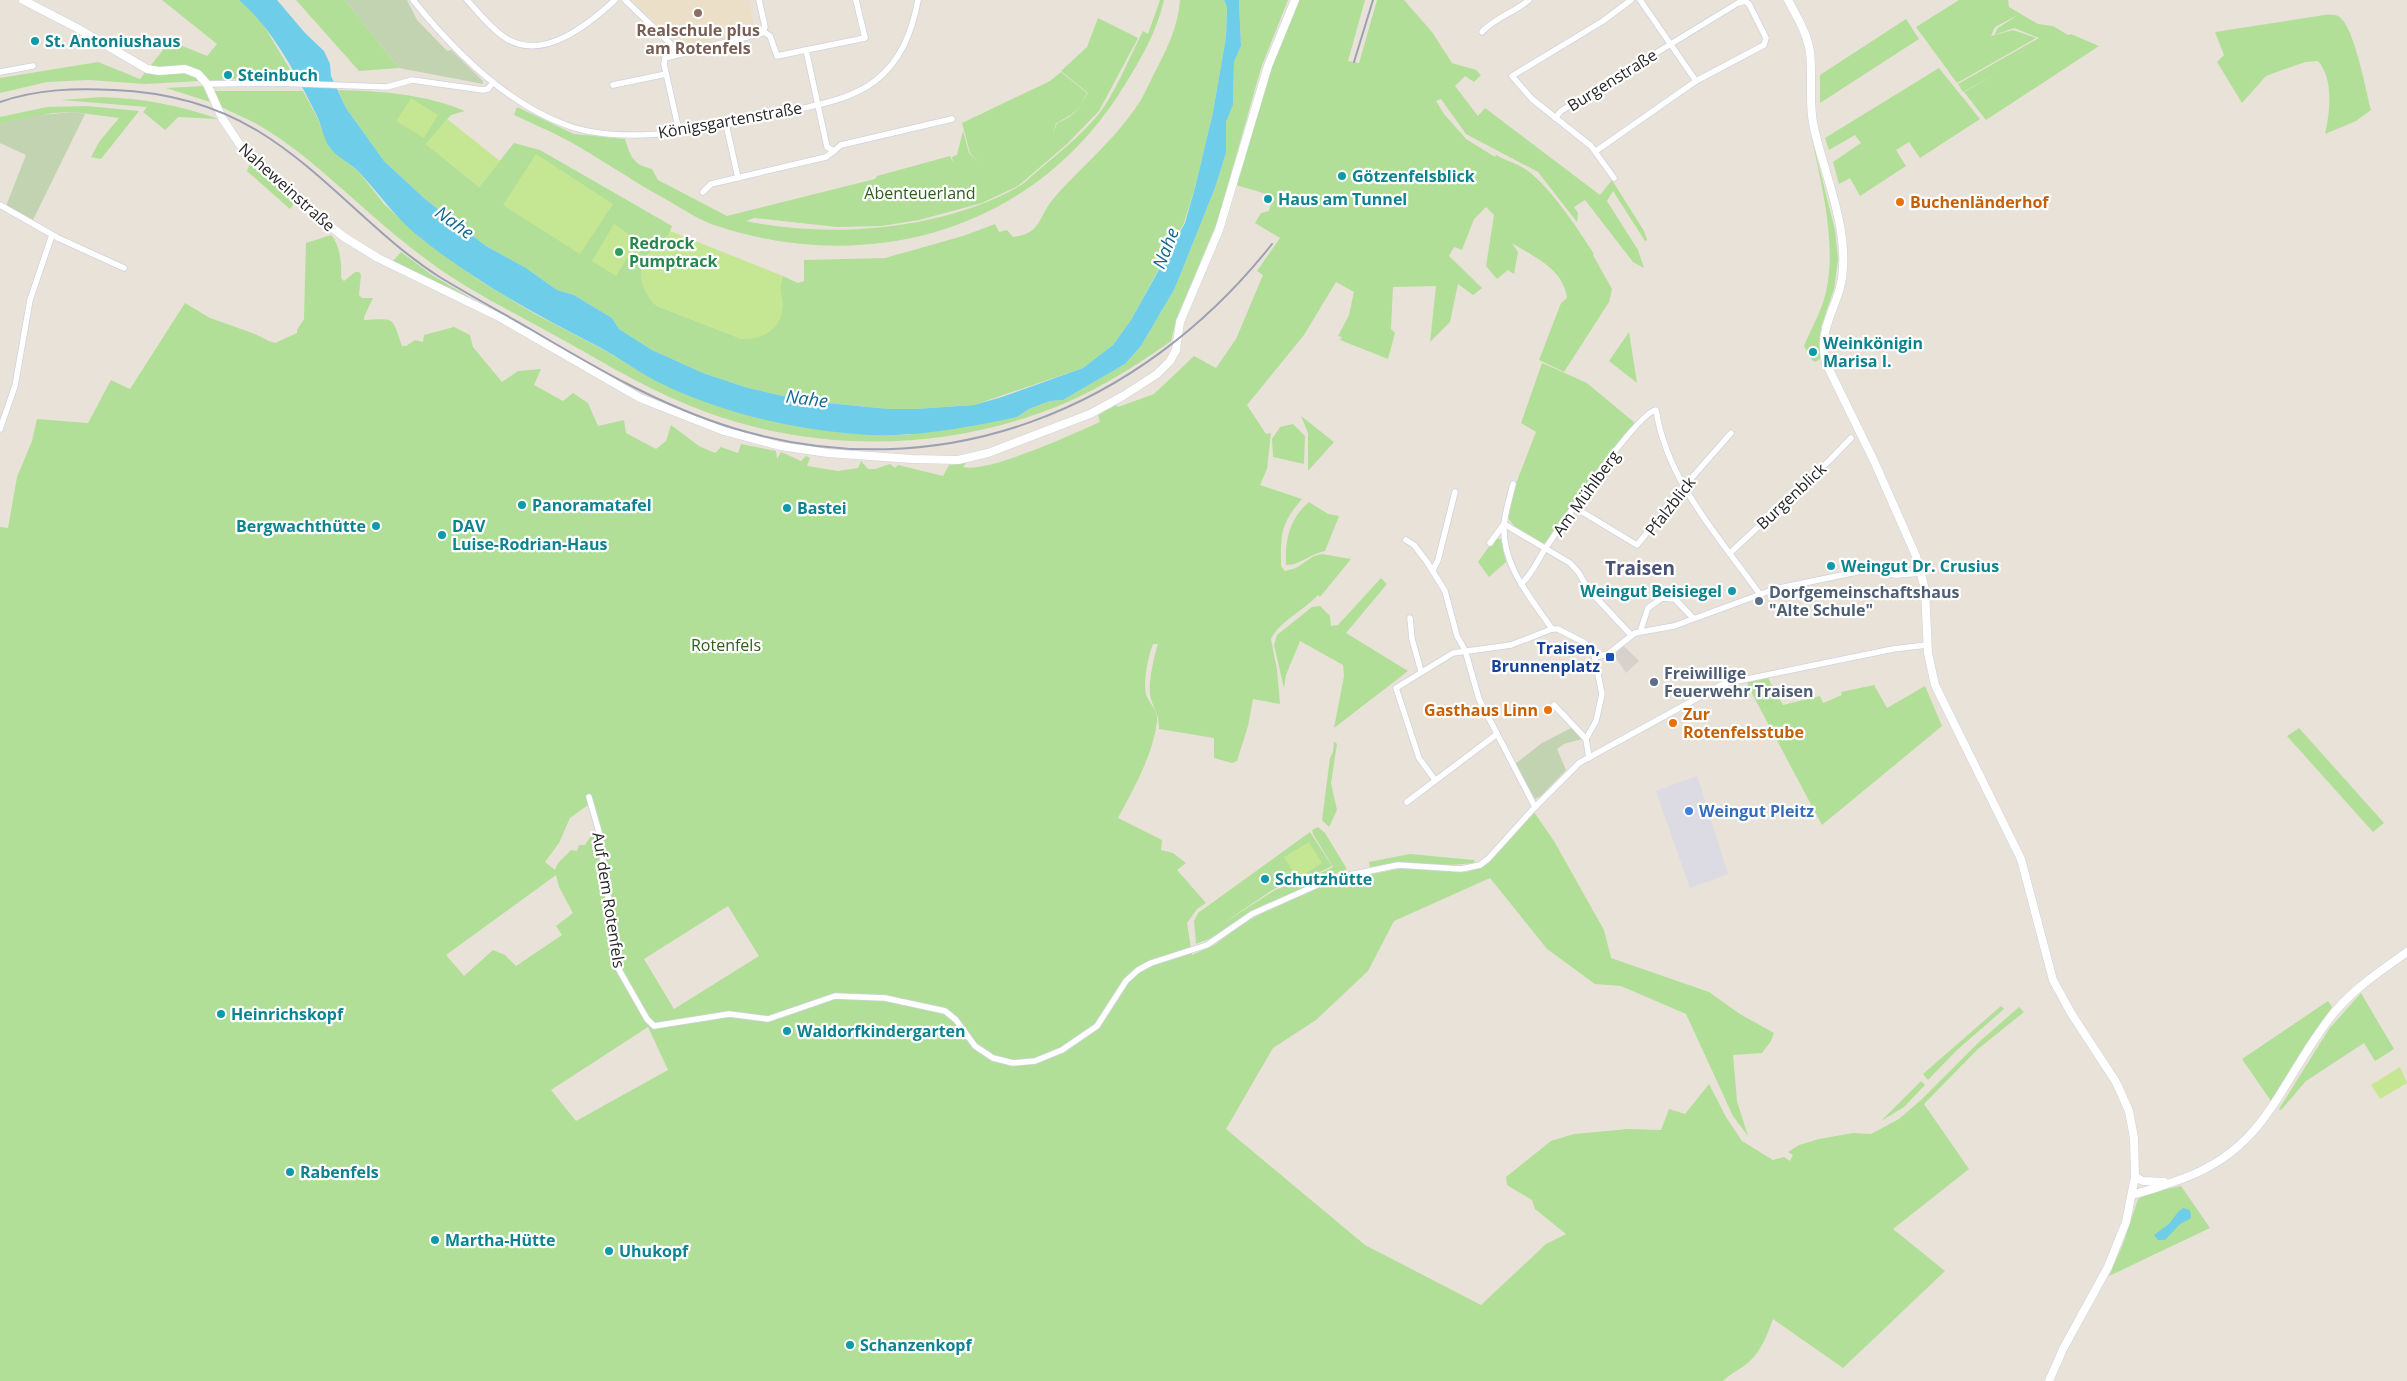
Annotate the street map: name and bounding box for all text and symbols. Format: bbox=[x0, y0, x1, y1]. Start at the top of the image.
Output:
marker: Realschule plus am Rotenfels bbox=[692, 7, 704, 19]
place label: Realschule plus am Rotenfels bbox=[636, 19, 760, 59]
place label: St. Antoniushaus bbox=[45, 30, 180, 52]
marker: St. Antoniushaus bbox=[29, 35, 41, 47]
street label: Burgenstraße bbox=[1563, 44, 1661, 116]
place label: Steinbuch bbox=[238, 64, 318, 86]
marker: Steinbuch bbox=[222, 69, 234, 81]
street label: Königsgartenstraße bbox=[656, 96, 804, 144]
street label: Naheweinstraße bbox=[234, 138, 340, 236]
place label: Götzenfelsblick bbox=[1352, 165, 1475, 187]
marker: Götzenfelsblick bbox=[1336, 170, 1348, 182]
park label: Abenteuerland bbox=[864, 182, 976, 204]
place label: Haus am Tunnel bbox=[1278, 188, 1407, 210]
place label: Buchenländerhof bbox=[1910, 191, 2049, 213]
marker: Haus am Tunnel bbox=[1262, 193, 1274, 205]
marker: Buchenländerhof bbox=[1894, 196, 1906, 208]
water label: Nahe bbox=[431, 200, 479, 244]
water label: Nahe bbox=[1146, 224, 1184, 272]
place label: Redrock Pumptrack bbox=[629, 232, 718, 272]
marker: Redrock Pumptrack bbox=[613, 246, 625, 258]
place label: Weinkönigin Marisa I. bbox=[1823, 332, 1923, 372]
marker: Weinkönigin Marisa I. bbox=[1807, 346, 1819, 358]
water label: Nahe bbox=[785, 384, 829, 412]
street label: Am Mühlberg bbox=[1547, 445, 1625, 540]
street label: Burgenblick bbox=[1751, 458, 1831, 534]
street label: Pfalzblick bbox=[1640, 471, 1700, 540]
place label: Panoramatafel bbox=[532, 494, 652, 516]
place label: Bastei bbox=[797, 497, 847, 519]
marker: Panoramatafel bbox=[516, 499, 528, 511]
marker: Bastei bbox=[781, 502, 793, 514]
place label: Bergwachthütte bbox=[236, 515, 366, 537]
place label: DAV Luise-Rodrian-Haus bbox=[452, 515, 607, 555]
marker: Bergwachthütte bbox=[370, 520, 382, 532]
marker: DAV Luise-Rodrian-Haus bbox=[436, 529, 448, 541]
district label: Traisen bbox=[1605, 555, 1675, 581]
place label: Weingut Dr. Crusius bbox=[1841, 555, 1999, 577]
marker: Weingut Dr. Crusius bbox=[1825, 560, 1837, 572]
place label: Weingut Beisiegel bbox=[1580, 580, 1722, 602]
place label: Dorfgemeinschaftshaus "Alte Schule" bbox=[1769, 581, 1959, 621]
marker: Weingut Beisiegel bbox=[1726, 585, 1738, 597]
marker: Dorfgemeinschaftshaus "Alte Schule" bbox=[1753, 595, 1765, 607]
park label: Rotenfels bbox=[691, 634, 761, 656]
place label: Traisen, Brunnenplatz bbox=[1491, 637, 1600, 677]
marker: Traisen, Brunnenplatz bbox=[1604, 651, 1616, 663]
place label: Freiwillige Feuerwehr Traisen bbox=[1664, 662, 1814, 702]
marker: Freiwillige Feuerwehr Traisen bbox=[1648, 676, 1660, 688]
place label: Gasthaus Linn bbox=[1424, 699, 1538, 721]
place label: Zur Rotenfelsstube bbox=[1683, 703, 1804, 743]
marker: Gasthaus Linn bbox=[1542, 704, 1554, 716]
marker: Zur Rotenfelsstube bbox=[1667, 717, 1679, 729]
place label: Weingut Pleitz bbox=[1699, 800, 1814, 822]
marker: Weingut Pleitz bbox=[1683, 805, 1695, 817]
street label: Auf dem Rotenfels bbox=[587, 830, 631, 970]
place label: Schutzhütte bbox=[1275, 868, 1372, 890]
marker: Schutzhütte bbox=[1259, 873, 1271, 885]
place label: Heinrichskopf bbox=[231, 1003, 344, 1025]
marker: Heinrichskopf bbox=[215, 1008, 227, 1020]
place label: Waldorfkindergarten bbox=[797, 1020, 966, 1042]
marker: Waldorfkindergarten bbox=[781, 1025, 793, 1037]
place label: Rabenfels bbox=[300, 1161, 379, 1183]
marker: Rabenfels bbox=[284, 1166, 296, 1178]
place label: Martha-Hütte bbox=[445, 1229, 555, 1251]
marker: Martha-Hütte bbox=[429, 1234, 441, 1246]
place label: Uhukopf bbox=[619, 1240, 689, 1262]
marker: Uhukopf bbox=[603, 1245, 615, 1257]
place label: Schanzenkopf bbox=[860, 1334, 972, 1356]
marker: Schanzenkopf bbox=[844, 1339, 856, 1351]

